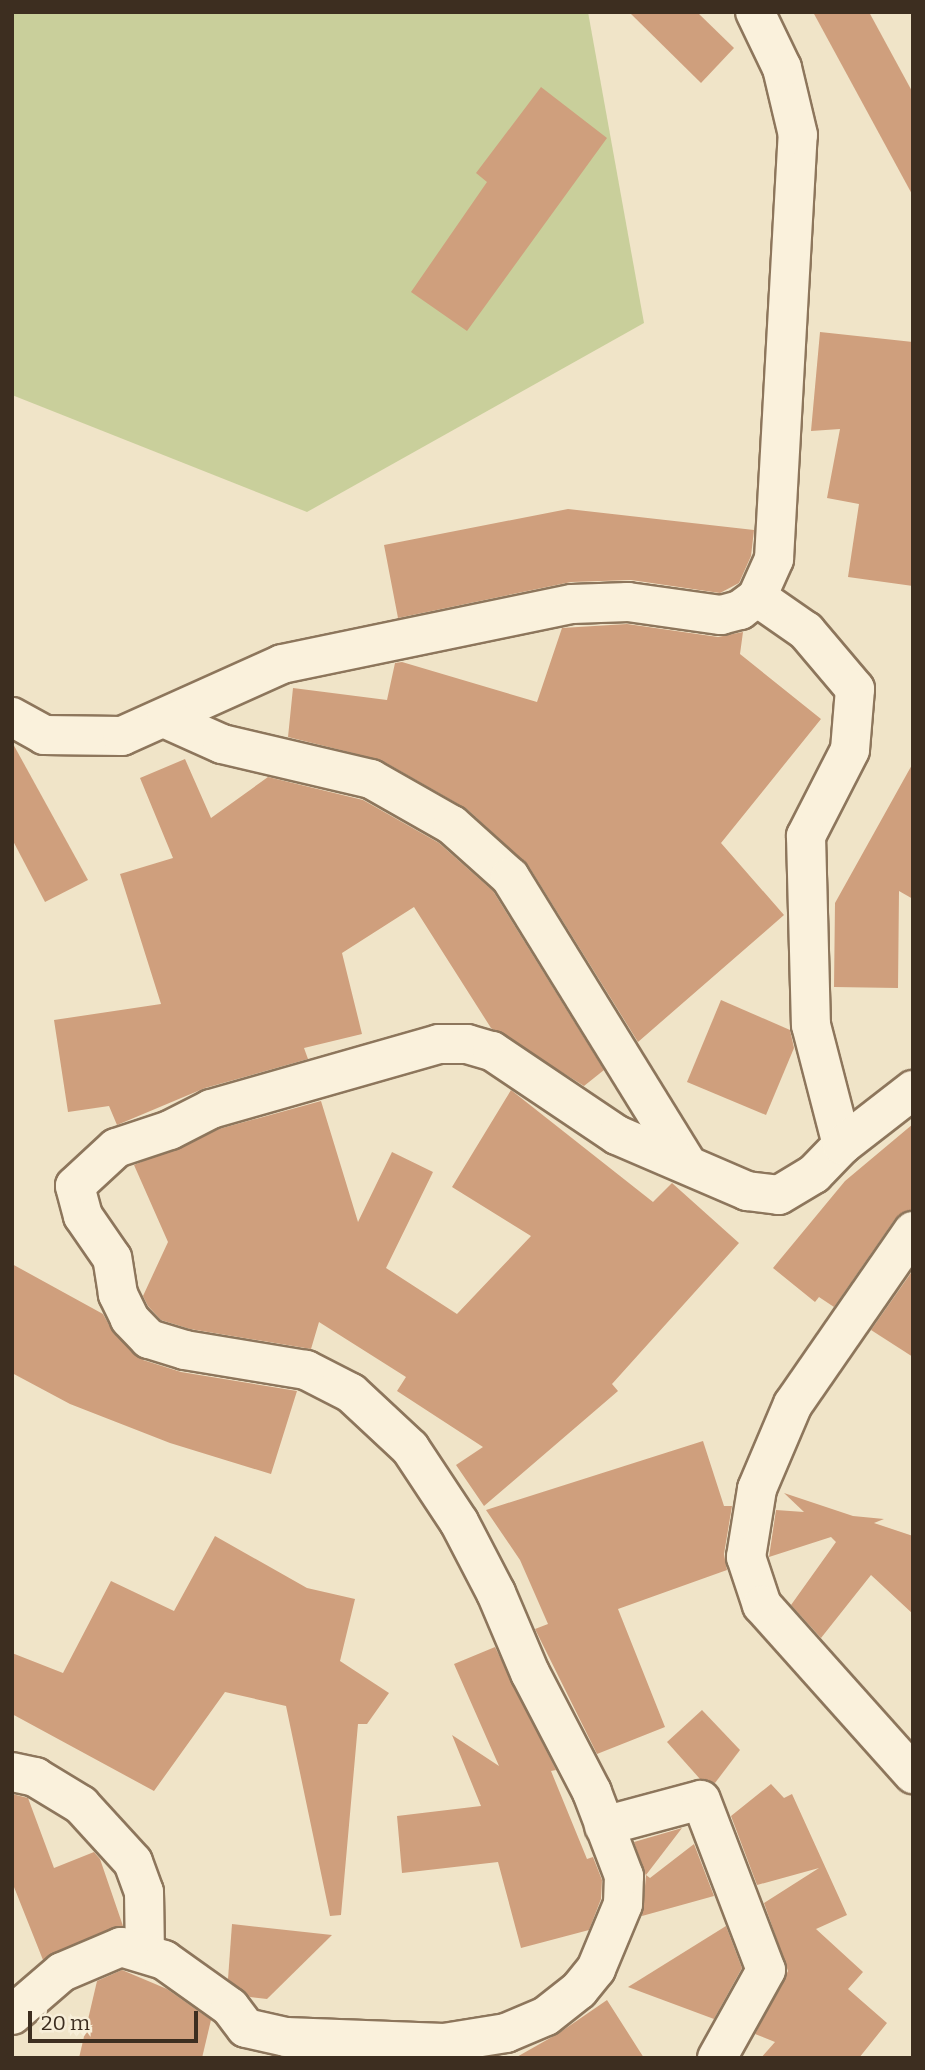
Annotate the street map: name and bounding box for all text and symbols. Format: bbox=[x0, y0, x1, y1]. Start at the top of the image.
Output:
scale bar bbox=[32, 1996, 201, 2040]
text: 20 m bbox=[41, 2010, 90, 2036]

